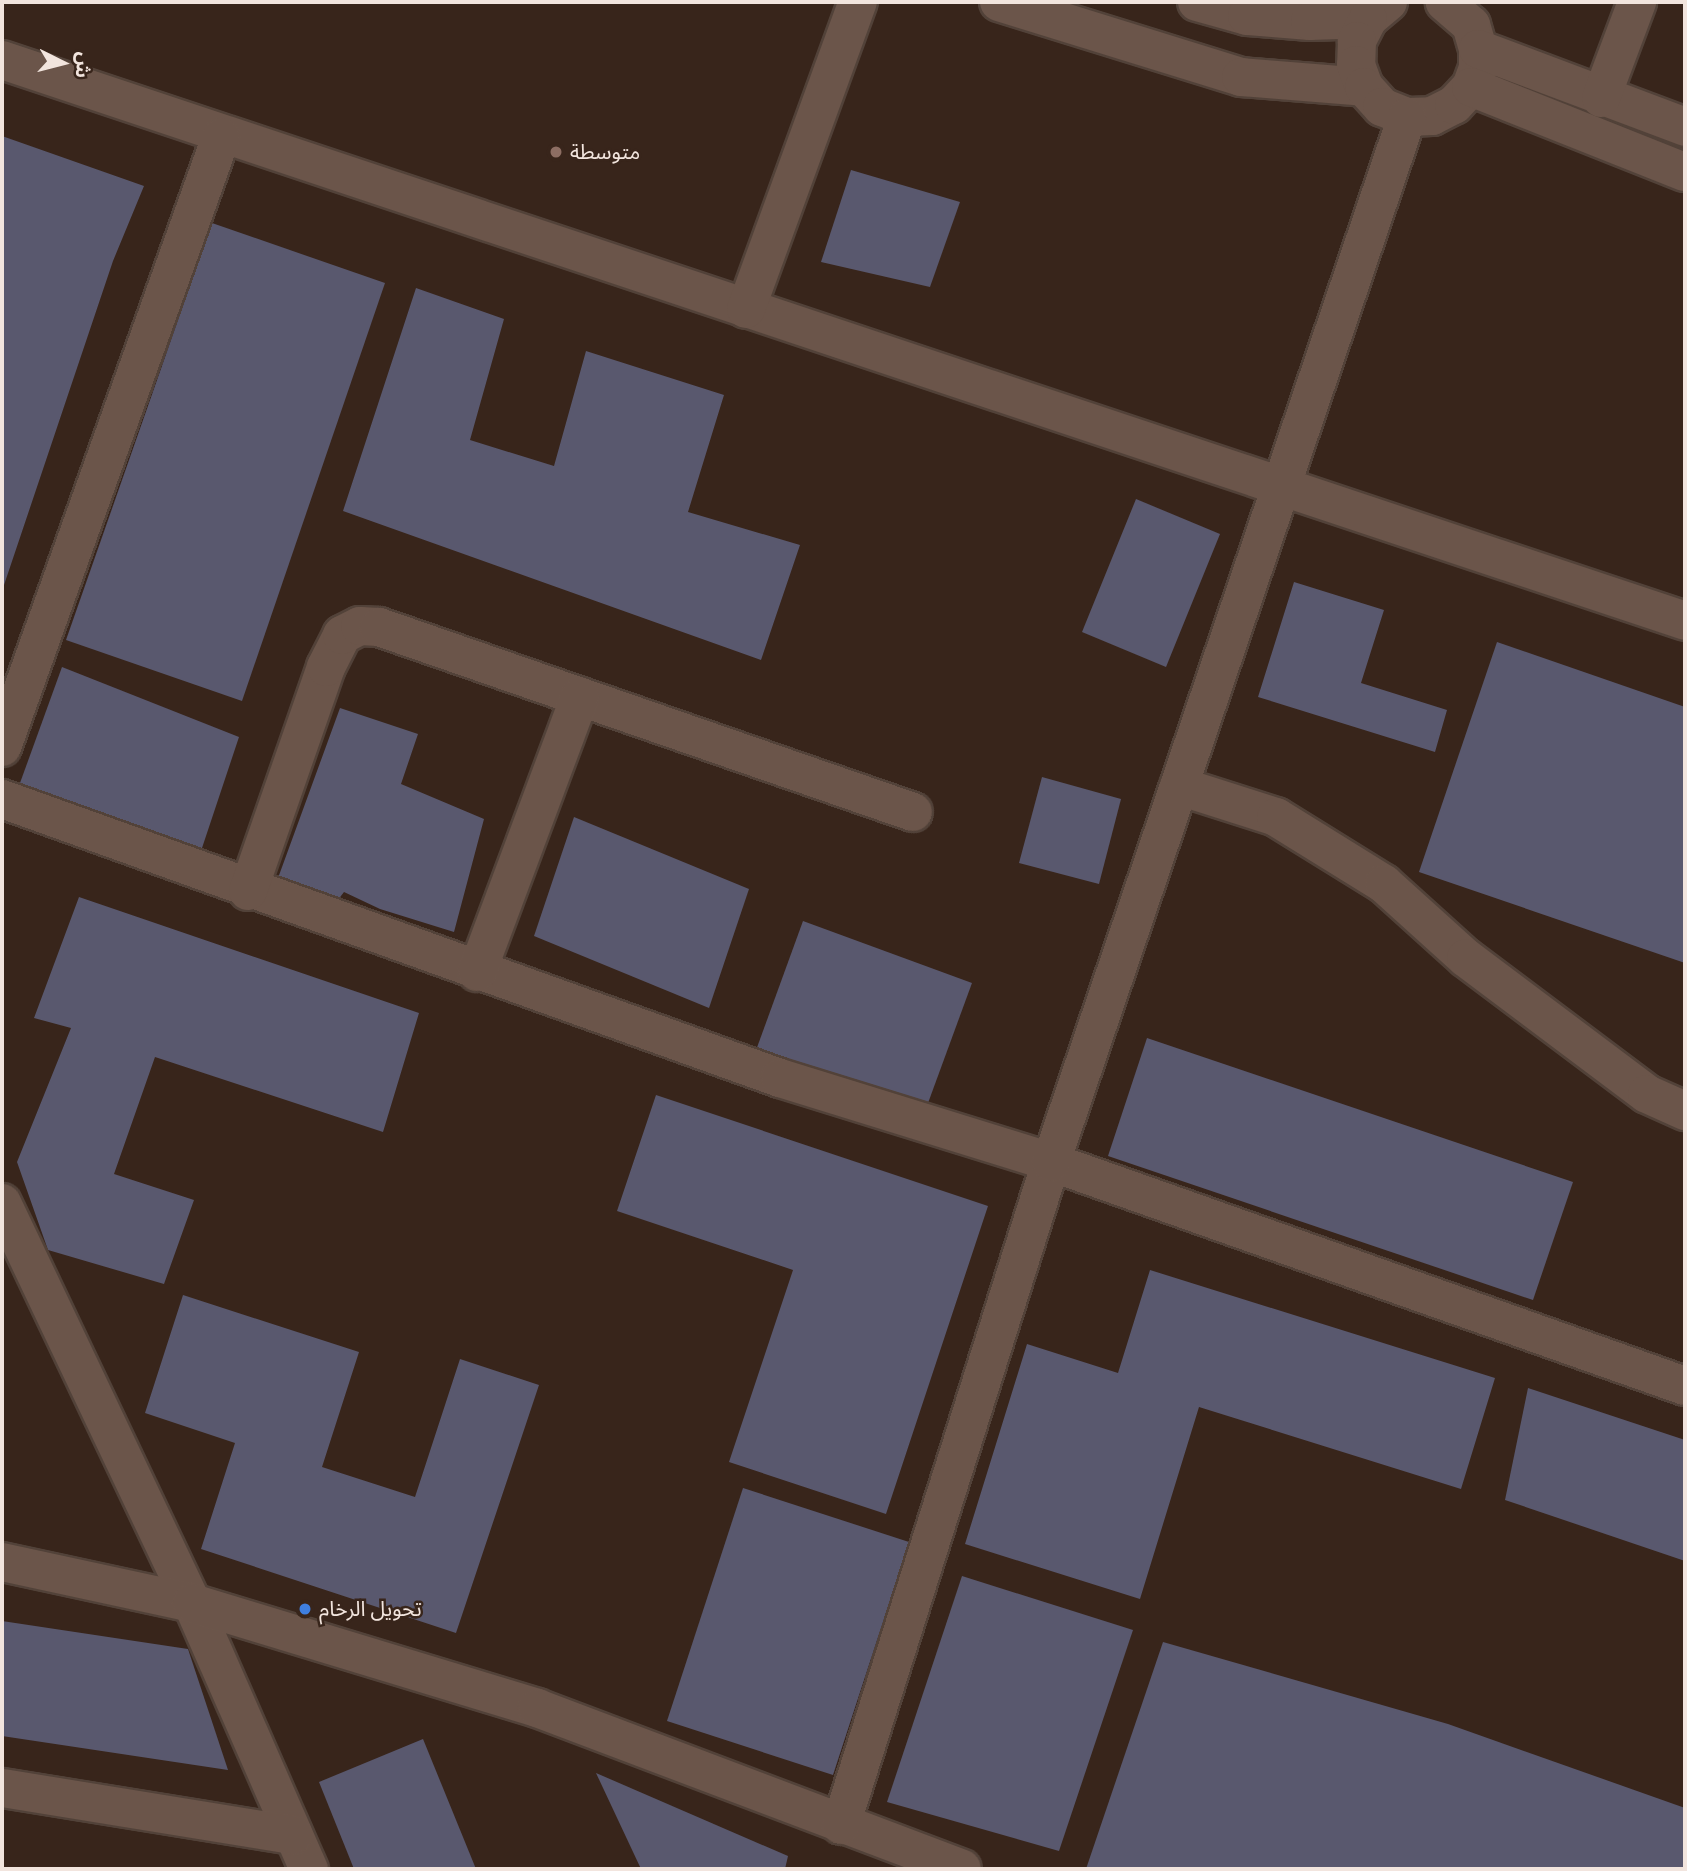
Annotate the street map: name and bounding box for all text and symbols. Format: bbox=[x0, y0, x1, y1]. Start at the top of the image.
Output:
north arrow bbox=[28, 28, 98, 98]
text: ش bbox=[71, 51, 97, 79]
place label: متوسطة bbox=[570, 139, 640, 165]
marker: متوسطة bbox=[548, 144, 564, 160]
place label: تحويل الرخام bbox=[319, 1596, 422, 1622]
marker: تحويل الرخام bbox=[297, 1601, 313, 1617]

